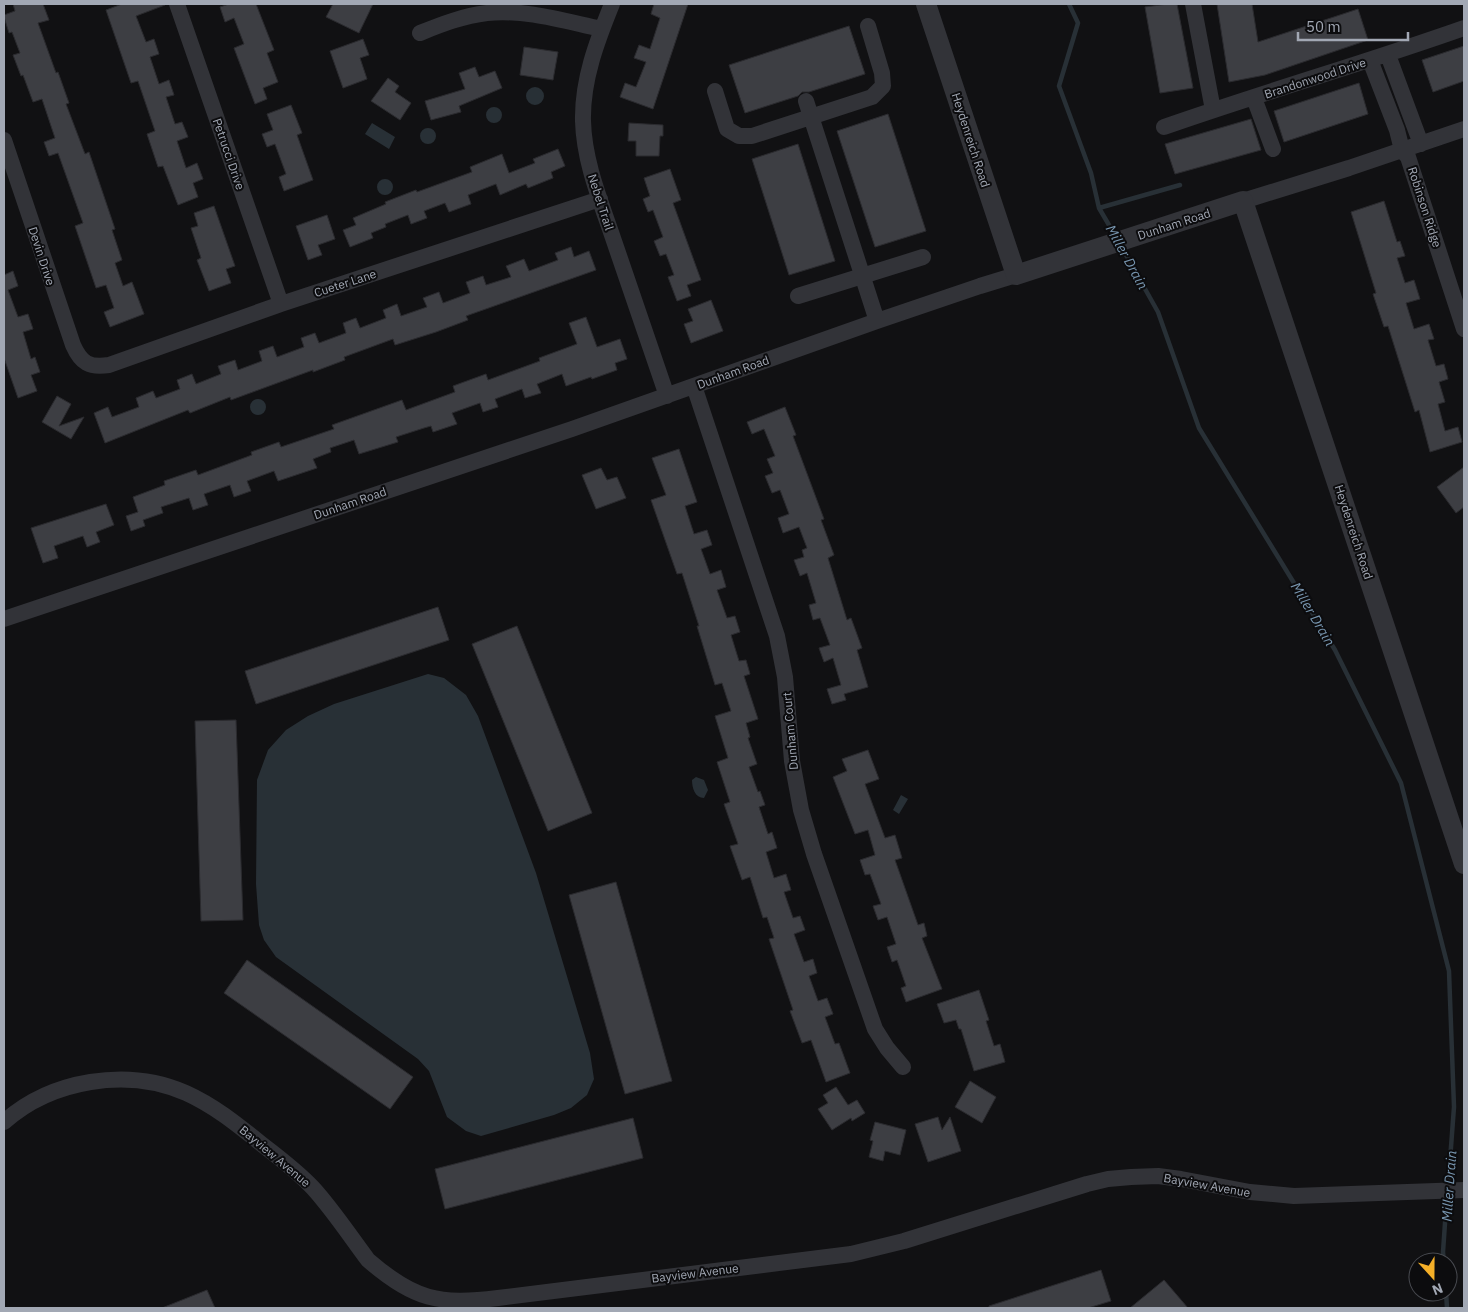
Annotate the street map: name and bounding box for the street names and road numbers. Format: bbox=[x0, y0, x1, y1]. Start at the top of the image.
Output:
street label: Brandonwood Drive bbox=[1262, 54, 1368, 102]
street label: Heydenreich Road bbox=[949, 91, 993, 189]
street label: Petrucci Drive bbox=[210, 116, 248, 192]
street label: Robinson Ridge bbox=[1405, 165, 1445, 250]
street label: Nebel Trail bbox=[585, 172, 617, 232]
street label: Dunham Road bbox=[1136, 205, 1212, 243]
street label: Devin Drive bbox=[25, 225, 59, 288]
street label: Cueter Lane bbox=[312, 266, 378, 300]
street label: Dunham Road bbox=[695, 352, 771, 392]
street label: Heydenreich Road bbox=[1332, 483, 1376, 581]
street label: Dunham Road bbox=[312, 484, 388, 522]
street label: Dunham Court bbox=[779, 692, 801, 770]
street label: Bayview Avenue bbox=[237, 1122, 314, 1190]
street label: Bayview Avenue bbox=[1162, 1170, 1252, 1200]
street label: Bayview Avenue bbox=[651, 1260, 740, 1286]

